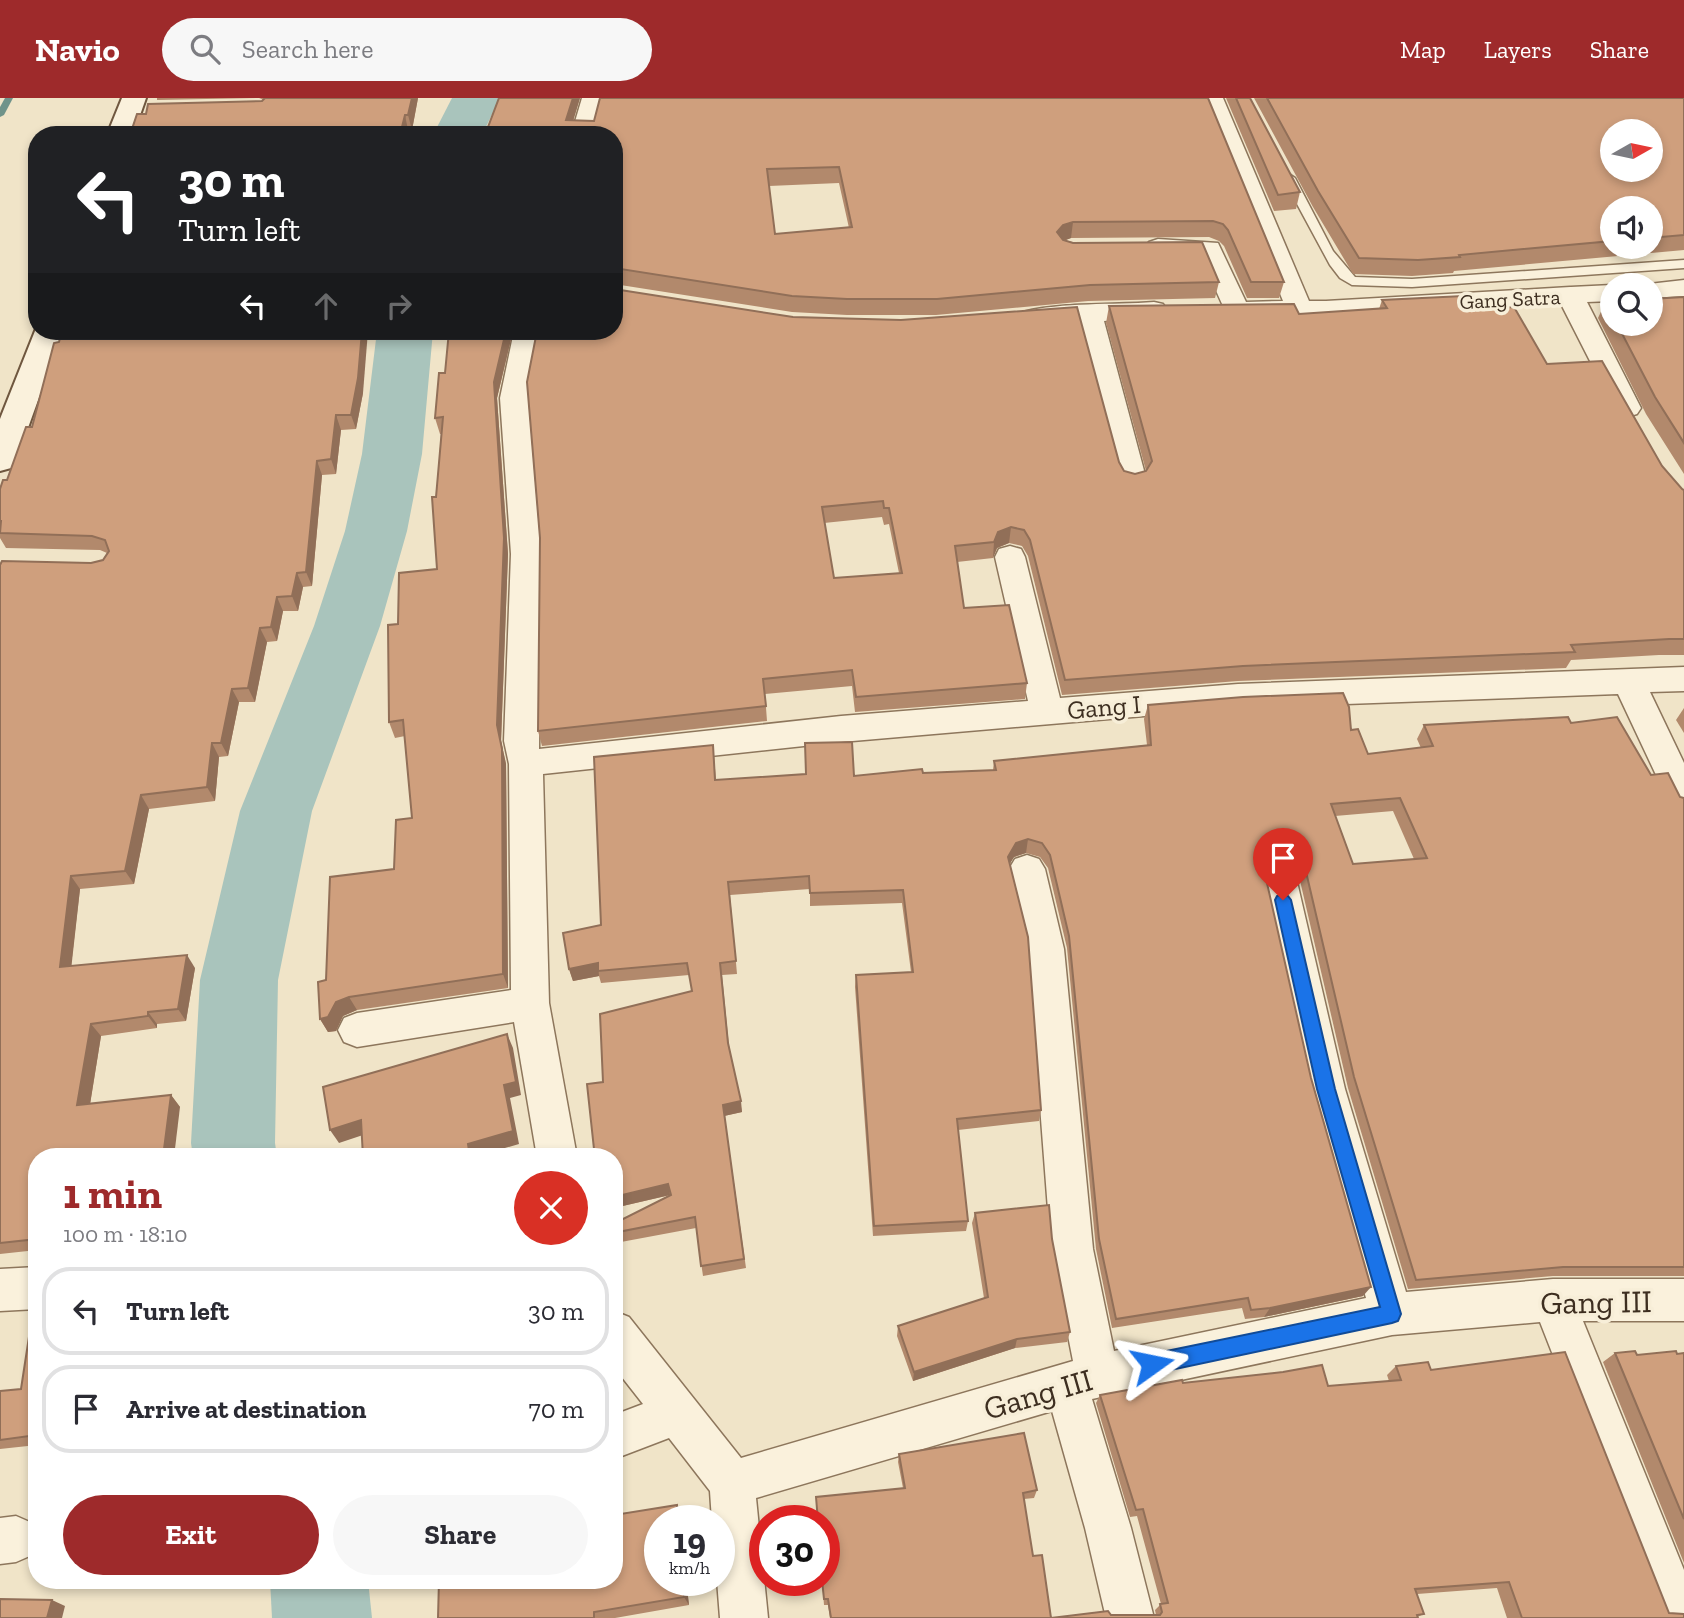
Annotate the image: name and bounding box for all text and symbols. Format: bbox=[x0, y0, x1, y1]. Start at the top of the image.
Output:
search box bbox=[162, 18, 652, 81]
text: Navio bbox=[35, 30, 120, 69]
icon: search bbox=[186, 30, 224, 68]
text: Search here bbox=[242, 33, 374, 65]
text: Map bbox=[1400, 35, 1446, 64]
text: Layers bbox=[1484, 35, 1552, 64]
text: Share bbox=[1590, 35, 1649, 64]
north arrow bbox=[1600, 119, 1662, 182]
map controls bbox=[1600, 119, 1663, 336]
text: 30 m bbox=[178, 151, 284, 210]
icon: left bbox=[63, 154, 154, 245]
button: sound bbox=[1600, 196, 1663, 259]
text: Turn left bbox=[178, 211, 300, 249]
button: search bbox=[1600, 273, 1663, 336]
street label: Gang Satra bbox=[1459, 284, 1561, 314]
icon: left bbox=[234, 287, 272, 325]
icon: ahead bbox=[307, 287, 345, 325]
icon: right bbox=[380, 287, 418, 325]
street label: Gang I bbox=[1066, 688, 1142, 726]
pin bbox=[1253, 828, 1313, 900]
icon: arrive bbox=[1264, 839, 1302, 877]
text: 1 min bbox=[63, 1168, 162, 1219]
button: close bbox=[514, 1171, 588, 1245]
text: 100 m · 18:10 bbox=[63, 1220, 187, 1248]
street label: Gang III bbox=[1540, 1282, 1652, 1322]
icon: left bbox=[67, 1292, 105, 1330]
text: Turn left bbox=[126, 1295, 229, 1327]
text: 30 m bbox=[528, 1295, 584, 1327]
position arrow bbox=[1115, 1327, 1189, 1401]
street label: Gang III bbox=[979, 1360, 1097, 1428]
icon: arrive bbox=[67, 1390, 105, 1428]
text: Arrive at destination bbox=[126, 1393, 366, 1425]
text: 70 m bbox=[528, 1393, 584, 1425]
button: Exit bbox=[63, 1495, 319, 1575]
button: Share bbox=[333, 1495, 588, 1575]
speed limit sign: 30 bbox=[749, 1505, 840, 1596]
text: 19 bbox=[673, 1520, 706, 1562]
text: km/h bbox=[669, 1557, 710, 1579]

